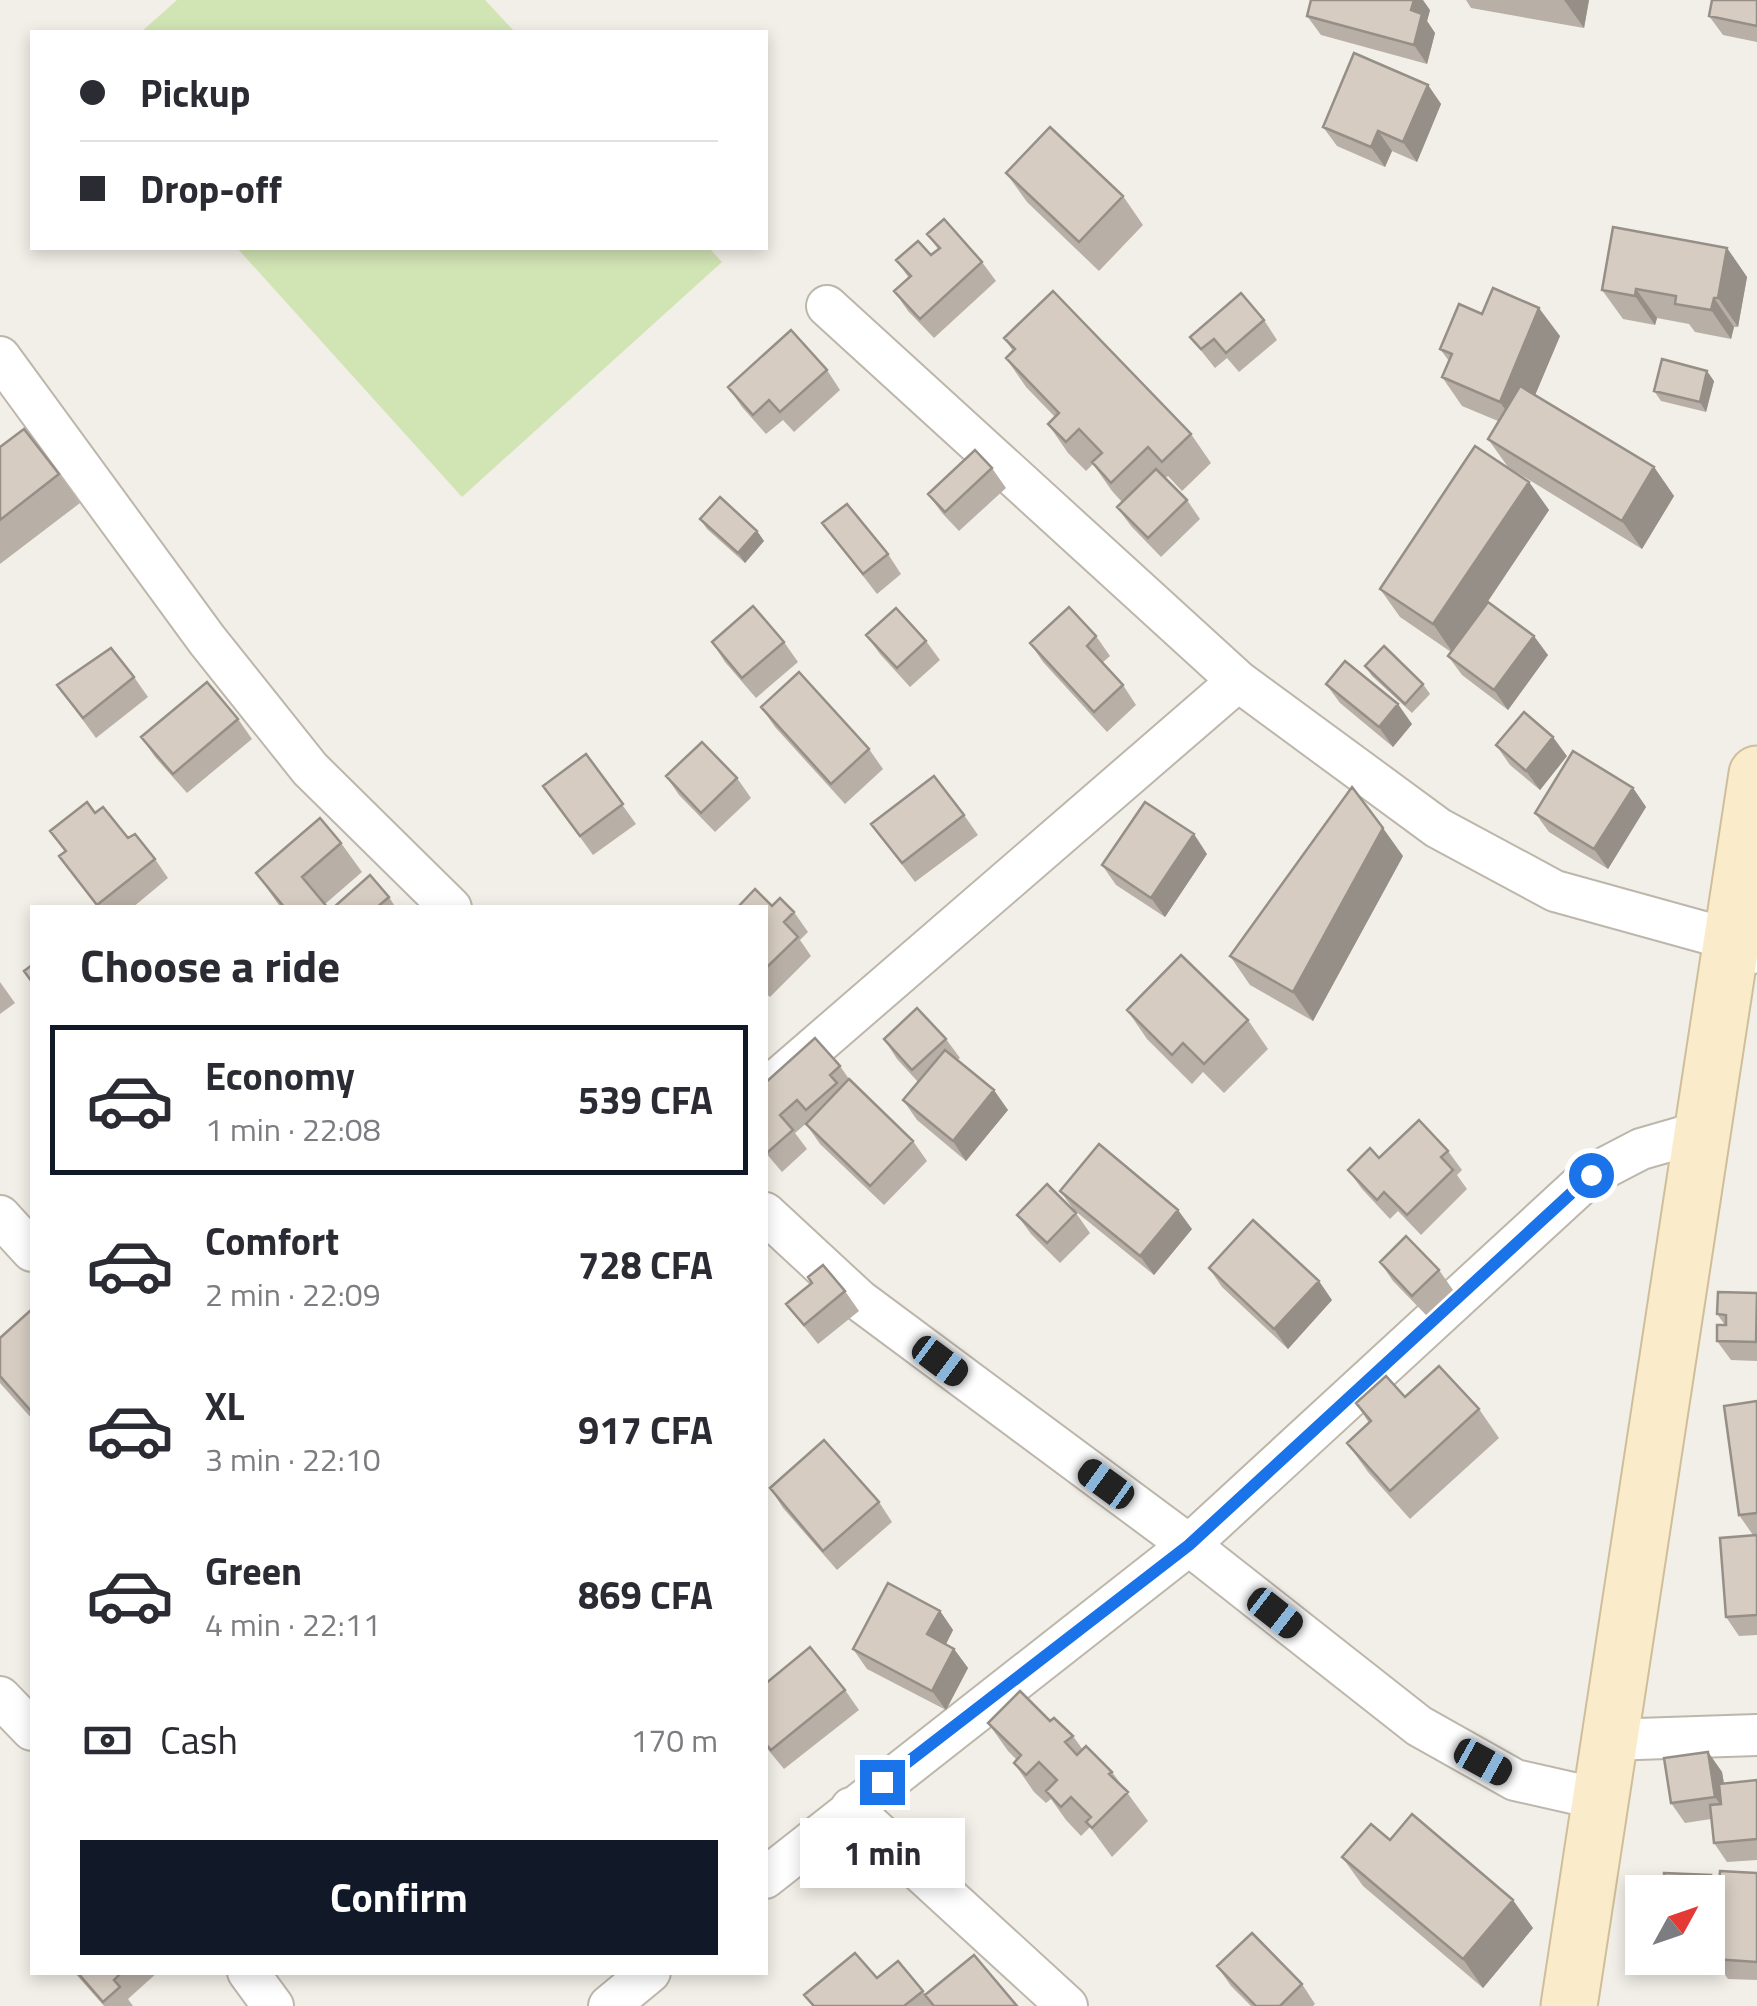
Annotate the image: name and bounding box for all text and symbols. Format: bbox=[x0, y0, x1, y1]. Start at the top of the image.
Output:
text: Pickup bbox=[140, 64, 250, 122]
text: Drop-off bbox=[140, 160, 282, 218]
text: Choose a ride bbox=[80, 931, 340, 999]
text: Economy bbox=[205, 1047, 355, 1105]
icon: car bbox=[85, 1055, 175, 1145]
text: 539 CFA bbox=[578, 1071, 713, 1129]
text: 1 min · 22:08 bbox=[205, 1105, 381, 1153]
route start bbox=[1569, 1153, 1614, 1198]
text: Comfort bbox=[205, 1212, 339, 1270]
icon: car bbox=[85, 1220, 175, 1310]
text: 728 CFA bbox=[578, 1236, 713, 1294]
text: 2 min · 22:09 bbox=[205, 1270, 381, 1318]
car bbox=[907, 1331, 973, 1391]
text: XL bbox=[205, 1377, 245, 1435]
icon: car bbox=[85, 1385, 175, 1475]
text: 917 CFA bbox=[578, 1401, 713, 1459]
text: 3 min · 22:10 bbox=[205, 1435, 381, 1483]
car bbox=[1073, 1454, 1139, 1514]
text: Green bbox=[205, 1542, 302, 1600]
icon: car bbox=[85, 1550, 175, 1640]
text: 869 CFA bbox=[578, 1566, 713, 1624]
car bbox=[1242, 1583, 1308, 1643]
text: 4 min · 22:11 bbox=[205, 1600, 381, 1648]
text: Cash bbox=[160, 1711, 238, 1769]
icon: cash bbox=[80, 1713, 135, 1768]
text: 170 m bbox=[630, 1716, 718, 1764]
car bbox=[1449, 1734, 1517, 1790]
route end bbox=[860, 1760, 905, 1805]
callout: 1 min bbox=[800, 1817, 964, 1887]
text: 1 min bbox=[844, 1829, 921, 1877]
button: Confirm bbox=[80, 1840, 718, 1955]
north arrow bbox=[1625, 1875, 1725, 1975]
map controls bbox=[1625, 1875, 1725, 1975]

